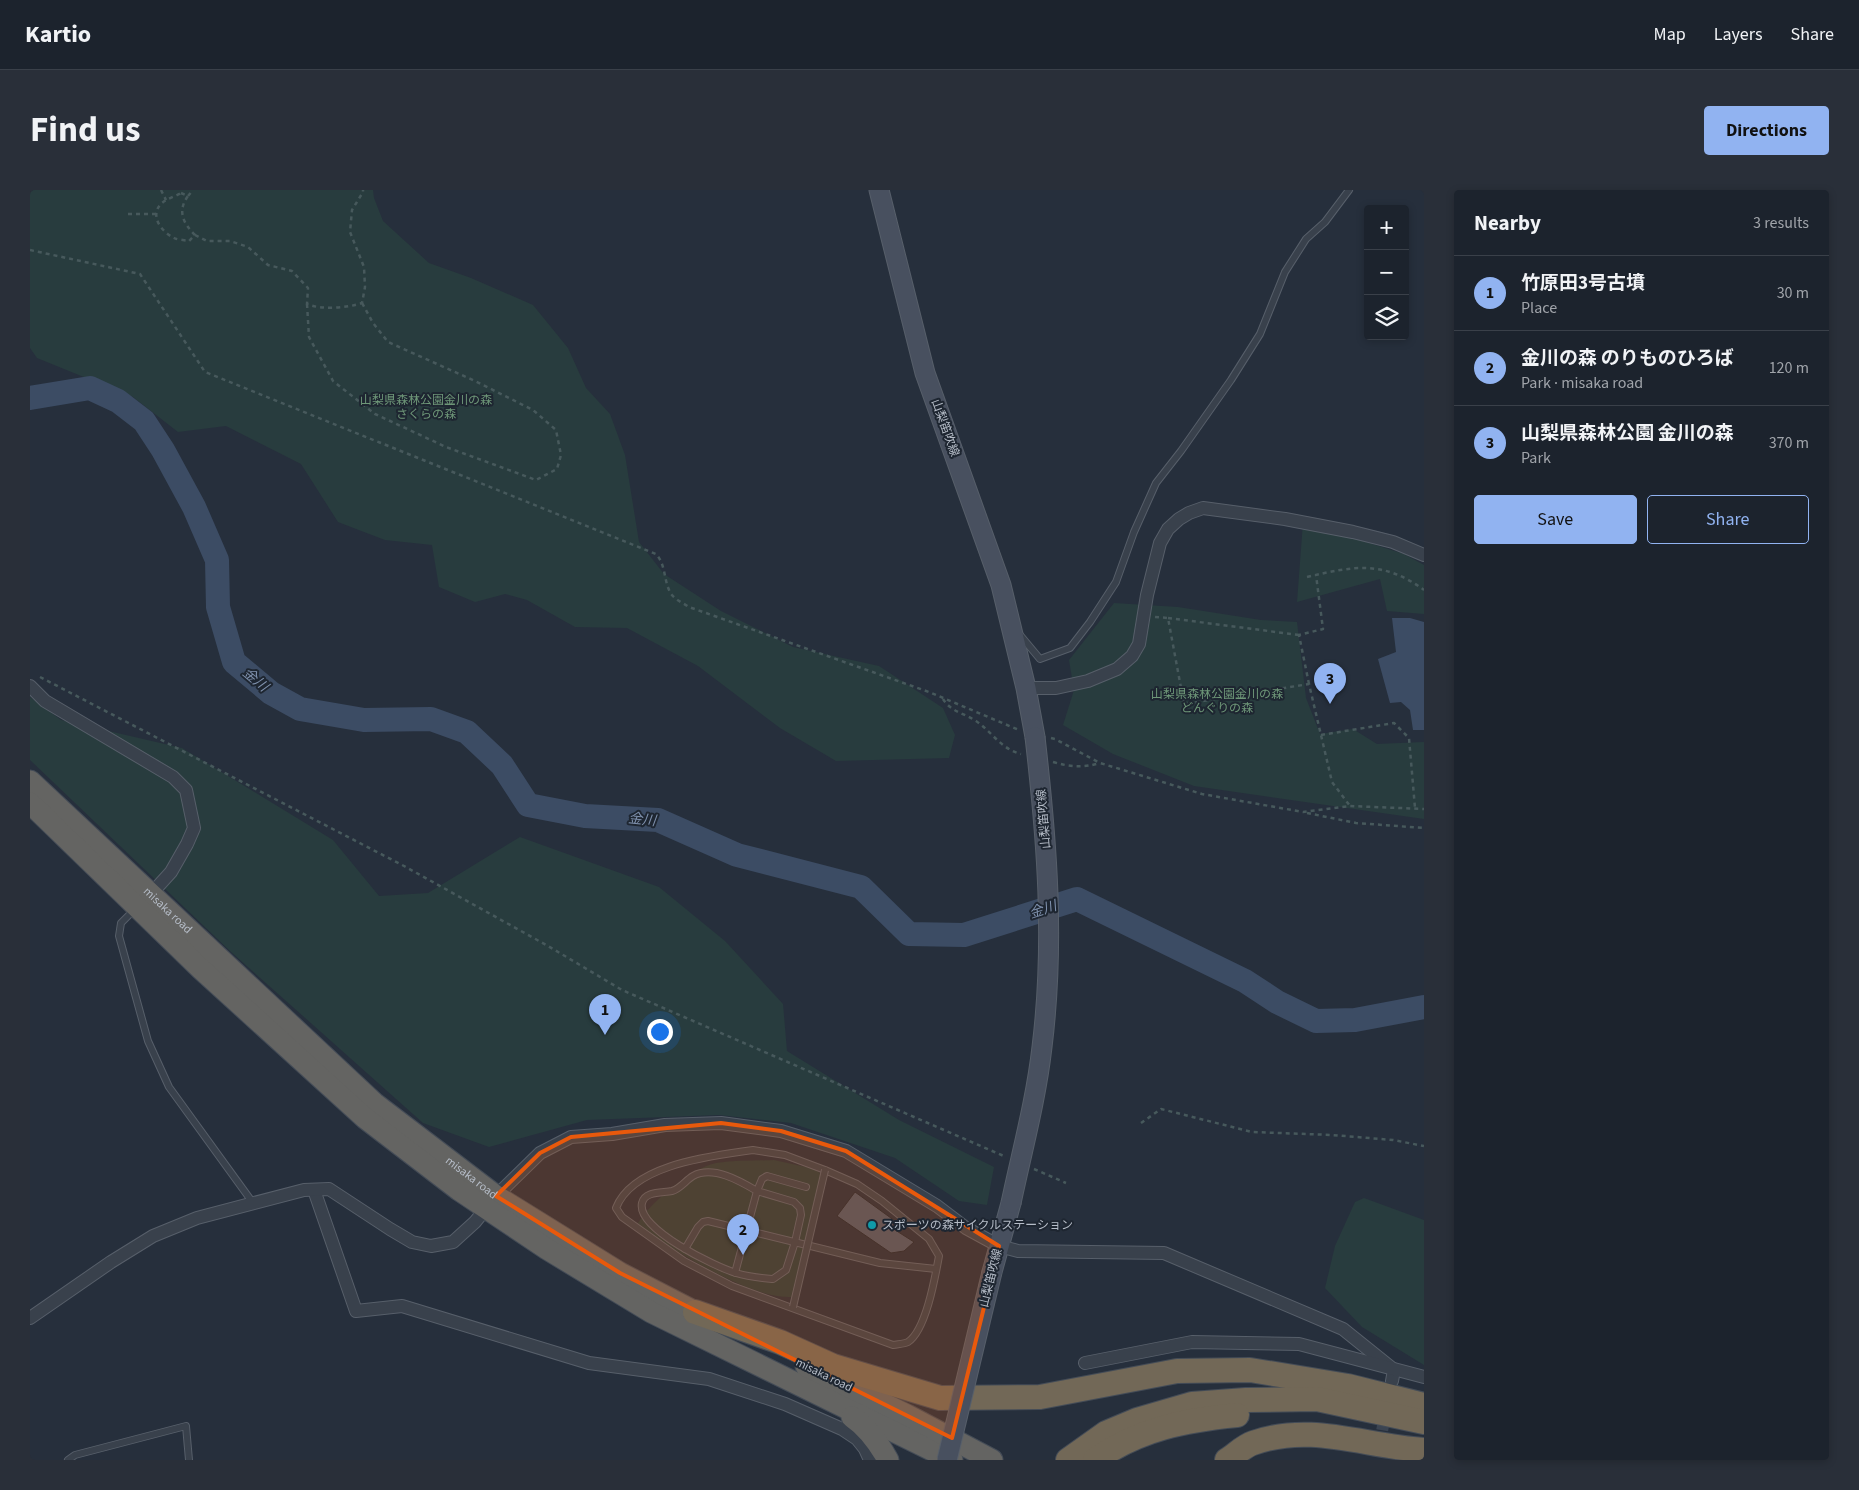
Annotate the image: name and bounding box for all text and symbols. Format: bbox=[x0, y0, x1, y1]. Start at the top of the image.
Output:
text: Kartio bbox=[25, 17, 91, 52]
text: Map bbox=[1654, 22, 1686, 47]
text: Layers bbox=[1714, 22, 1763, 47]
text: Share bbox=[1791, 22, 1834, 47]
text: Find us bbox=[30, 105, 140, 155]
button: Directions bbox=[1704, 106, 1829, 155]
map controls bbox=[1364, 205, 1409, 340]
button: + bbox=[1364, 205, 1409, 250]
text: Nearby bbox=[1474, 208, 1541, 238]
text: 3 results bbox=[1753, 212, 1809, 234]
button: − bbox=[1364, 250, 1409, 295]
text: 竹原田3号古墳 bbox=[1521, 270, 1645, 297]
text: 1 bbox=[1486, 282, 1494, 304]
text: 30 m bbox=[1777, 282, 1809, 304]
button: layers bbox=[1364, 295, 1409, 340]
text: Place bbox=[1521, 297, 1557, 319]
text: 金川の森 のりものひろば bbox=[1521, 345, 1734, 372]
text: 2 bbox=[1486, 357, 1494, 379]
text: 120 m bbox=[1769, 357, 1809, 379]
text: Park · misaka road bbox=[1521, 372, 1643, 394]
park label: 山梨県森林公園金川の森 さくらの森 bbox=[360, 392, 492, 423]
street label: 山梨笛吹線 bbox=[927, 397, 963, 459]
text: 山梨県森林公園 金川の森 bbox=[1521, 420, 1734, 447]
text: 3 bbox=[1486, 432, 1494, 454]
text: 370 m bbox=[1769, 432, 1809, 454]
text: Park bbox=[1521, 447, 1551, 469]
button: Save bbox=[1474, 495, 1637, 544]
button: Share bbox=[1647, 495, 1809, 544]
water label: 金川 bbox=[238, 663, 274, 698]
pin: 3 bbox=[1314, 663, 1346, 704]
park label: 山梨県森林公園金川の森 どんぐりの森 bbox=[1151, 686, 1283, 717]
street label: 山梨笛吹線 bbox=[1033, 788, 1055, 850]
water label: 金川 bbox=[627, 809, 659, 832]
street label: misaka road bbox=[140, 883, 196, 937]
water label: 金川 bbox=[1027, 896, 1061, 924]
pin: 1 bbox=[589, 994, 621, 1035]
your location bbox=[647, 1019, 673, 1045]
street label: misaka road bbox=[442, 1152, 501, 1203]
pin: 2 bbox=[727, 1214, 759, 1255]
place label: スポーツの森サイクルステーション bbox=[882, 1217, 1073, 1234]
marker: スポーツの森サイクルステーション bbox=[866, 1219, 878, 1231]
street label: 山梨笛吹線 bbox=[975, 1247, 1007, 1309]
street label: misaka road bbox=[793, 1354, 855, 1396]

